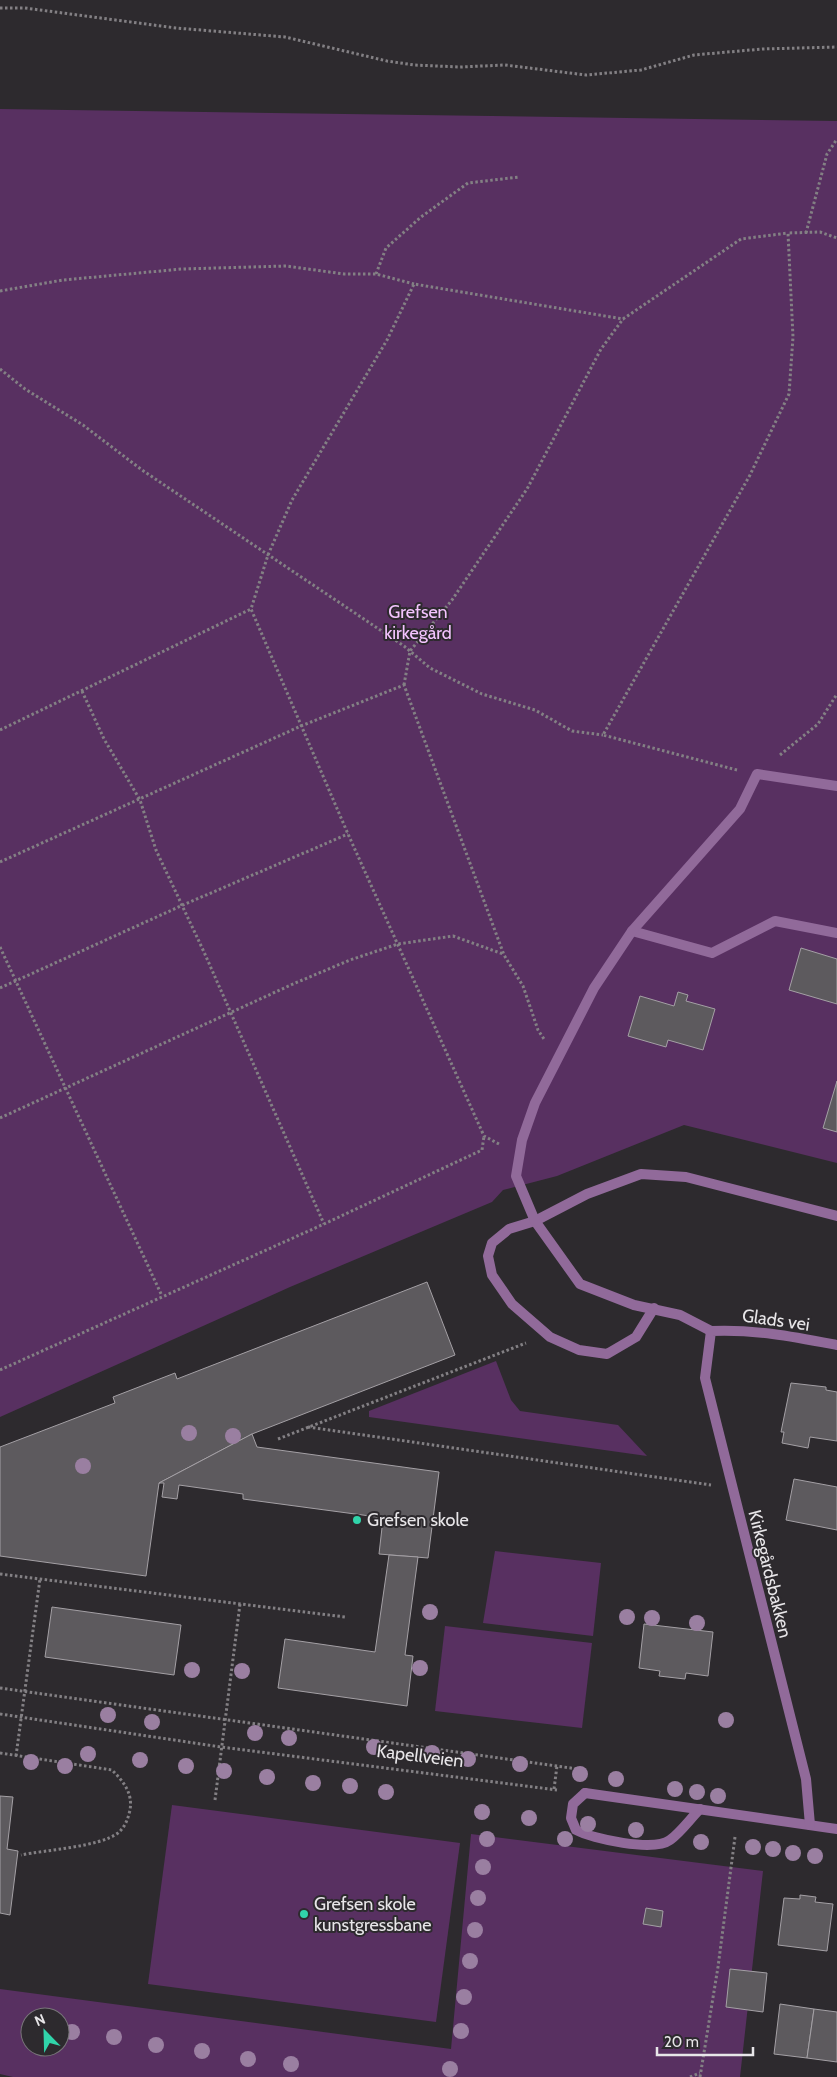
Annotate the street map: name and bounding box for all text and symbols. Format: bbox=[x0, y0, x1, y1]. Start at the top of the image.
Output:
park label: Grefsen kirkegård bbox=[384, 601, 452, 644]
street label: Glads vei bbox=[741, 1304, 811, 1336]
street label: Kirkegårdsbakken bbox=[743, 1508, 797, 1640]
place label: Grefsen skole bbox=[367, 1509, 469, 1531]
marker: Grefsen skole bbox=[351, 1514, 363, 1526]
street label: Kapellveien bbox=[375, 1740, 465, 1772]
place label: Grefsen skole kunstgressbane bbox=[314, 1893, 432, 1936]
marker: Grefsen skole kunstgressbane bbox=[298, 1908, 310, 1920]
north arrow bbox=[20, 2007, 70, 2057]
text: N bbox=[32, 2010, 48, 2030]
scale bar bbox=[657, 2024, 753, 2056]
text: 20 m bbox=[664, 2033, 699, 2051]

